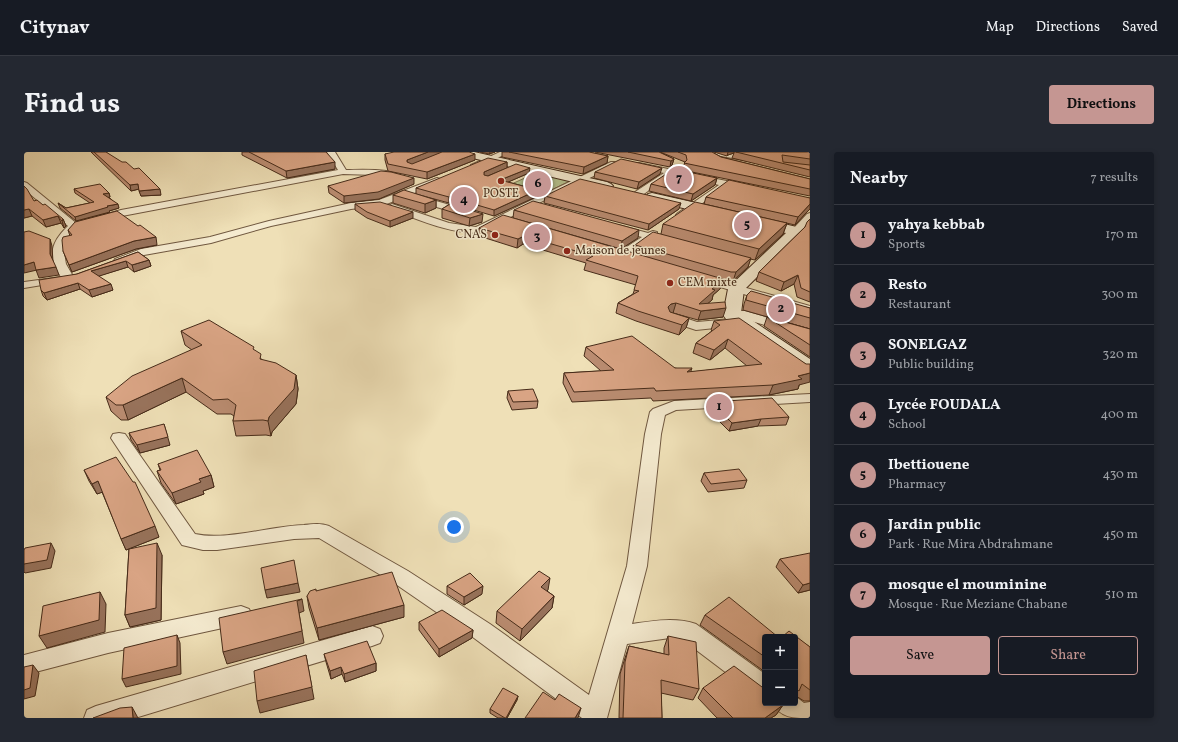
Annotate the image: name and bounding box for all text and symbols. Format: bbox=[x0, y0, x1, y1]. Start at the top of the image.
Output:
text: Citynav bbox=[20, 15, 90, 41]
text: Map bbox=[986, 18, 1014, 37]
text: Directions bbox=[1036, 18, 1100, 37]
text: Saved bbox=[1122, 18, 1158, 37]
text: Find us bbox=[24, 85, 120, 124]
button: Directions bbox=[1049, 85, 1154, 124]
pin: 7 bbox=[666, 164, 692, 194]
text: Nearby bbox=[850, 167, 908, 190]
pin: 6 bbox=[525, 169, 551, 199]
text: 7 results bbox=[1091, 169, 1138, 187]
marker: POSTE bbox=[496, 176, 506, 186]
pin: 4 bbox=[451, 185, 477, 215]
place label: POSTE bbox=[483, 186, 519, 202]
pin: 5 bbox=[734, 210, 760, 240]
text: yahya kebbab bbox=[888, 215, 985, 236]
pin: 3 bbox=[524, 222, 550, 252]
text: 1 bbox=[860, 226, 866, 244]
text: 170 m bbox=[1105, 226, 1138, 244]
place label: CNAS bbox=[455, 227, 487, 243]
marker: CNAS bbox=[490, 230, 500, 240]
text: Sports bbox=[888, 236, 925, 254]
place label: Maison de jeunes bbox=[575, 243, 666, 259]
marker: Maison de jeunes bbox=[562, 246, 572, 256]
place label: CEM mixte bbox=[678, 275, 737, 291]
text: Resto bbox=[888, 275, 927, 296]
marker: CEM mixte bbox=[665, 278, 675, 288]
text: 2 bbox=[860, 286, 866, 304]
text: 300 m bbox=[1102, 286, 1138, 304]
pin: 2 bbox=[768, 294, 794, 324]
text: Restaurant bbox=[888, 296, 951, 314]
text: SONELGAZ bbox=[888, 335, 967, 356]
text: 3 bbox=[860, 346, 866, 364]
text: 320 m bbox=[1103, 346, 1138, 364]
text: Public building bbox=[888, 356, 974, 374]
pin: 1 bbox=[706, 392, 732, 422]
text: Lycée FOUDALA bbox=[888, 395, 1001, 416]
text: 4 bbox=[859, 406, 867, 424]
text: 400 m bbox=[1101, 406, 1138, 424]
text: School bbox=[888, 416, 926, 434]
text: Ibettiouene bbox=[888, 455, 969, 476]
text: 5 bbox=[860, 466, 866, 484]
text: 430 m bbox=[1102, 466, 1138, 484]
text: Pharmacy bbox=[888, 476, 946, 494]
text: Jardin public bbox=[888, 515, 981, 536]
your location bbox=[444, 517, 464, 537]
text: 6 bbox=[859, 526, 867, 544]
text: 450 m bbox=[1103, 526, 1138, 544]
text: Park · Rue Mira Abdrahmane bbox=[888, 536, 1053, 554]
text: mosque el mouminine bbox=[888, 575, 1047, 596]
text: 7 bbox=[860, 586, 866, 604]
text: 510 m bbox=[1105, 586, 1138, 604]
text: Mosque · Rue Meziane Chabane bbox=[888, 596, 1067, 614]
map controls bbox=[762, 634, 798, 706]
button: + bbox=[762, 634, 798, 670]
button: Save bbox=[850, 636, 990, 675]
button: Share bbox=[998, 636, 1138, 675]
button: − bbox=[762, 670, 798, 706]

